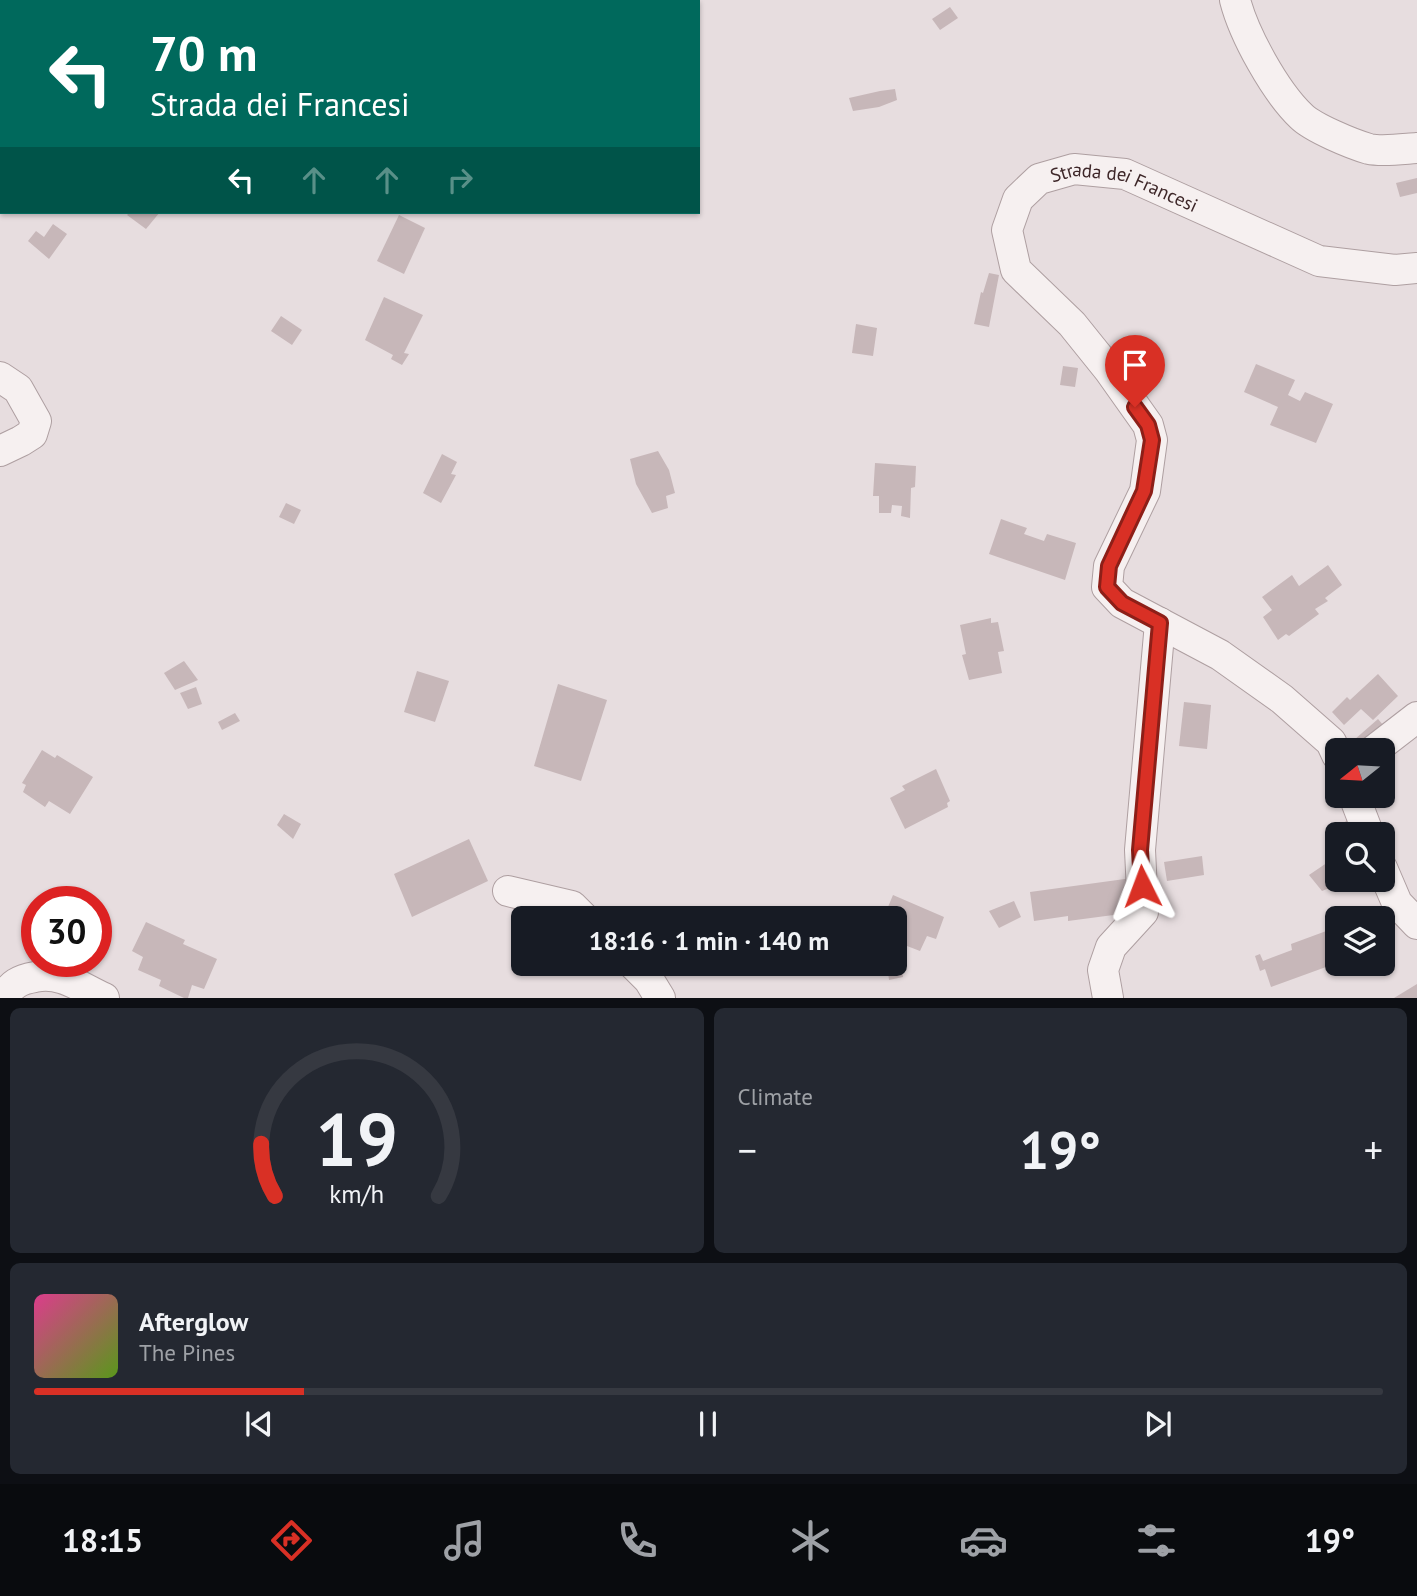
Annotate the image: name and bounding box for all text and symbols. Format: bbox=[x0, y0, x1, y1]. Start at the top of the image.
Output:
text: 70 m bbox=[150, 21, 257, 85]
icon: left bbox=[35, 28, 126, 119]
text: Strada dei Francesi bbox=[150, 83, 410, 125]
street label: Strada dei Francesi bbox=[1047, 157, 1202, 217]
icon: left bbox=[222, 161, 260, 199]
icon: ahead bbox=[295, 161, 333, 199]
icon: ahead bbox=[368, 161, 406, 199]
icon: right bbox=[441, 161, 479, 199]
pin bbox=[1105, 335, 1165, 407]
icon: arrive bbox=[1116, 346, 1154, 384]
north arrow bbox=[1325, 738, 1395, 808]
map controls bbox=[1325, 738, 1395, 976]
button: search bbox=[1325, 822, 1395, 892]
position arrow bbox=[1105, 849, 1179, 923]
speed limit sign: 30 bbox=[21, 886, 112, 977]
button: layers bbox=[1325, 906, 1395, 976]
text: 18:16 · 1 min · 140 m bbox=[589, 924, 829, 957]
text: Climate bbox=[738, 1082, 813, 1111]
text: 19 bbox=[315, 1093, 398, 1187]
text: 19° bbox=[1019, 1116, 1101, 1183]
text: − bbox=[738, 1125, 757, 1174]
text: + bbox=[1364, 1125, 1383, 1174]
text: km/h bbox=[329, 1178, 384, 1210]
text: Afterglow bbox=[139, 1305, 248, 1338]
text: The Pines bbox=[139, 1338, 235, 1367]
icon: previous bbox=[240, 1405, 278, 1443]
icon: pause bbox=[689, 1405, 727, 1443]
icon: next bbox=[1139, 1405, 1177, 1443]
icon: directions bbox=[267, 1516, 316, 1565]
icon: music bbox=[440, 1516, 489, 1565]
icon: phone bbox=[613, 1516, 662, 1565]
icon: climate bbox=[786, 1516, 835, 1565]
icon: car bbox=[959, 1516, 1008, 1565]
icon: filters bbox=[1132, 1516, 1181, 1565]
text: 18:15 bbox=[62, 1519, 143, 1561]
text: 19° bbox=[1305, 1519, 1355, 1561]

